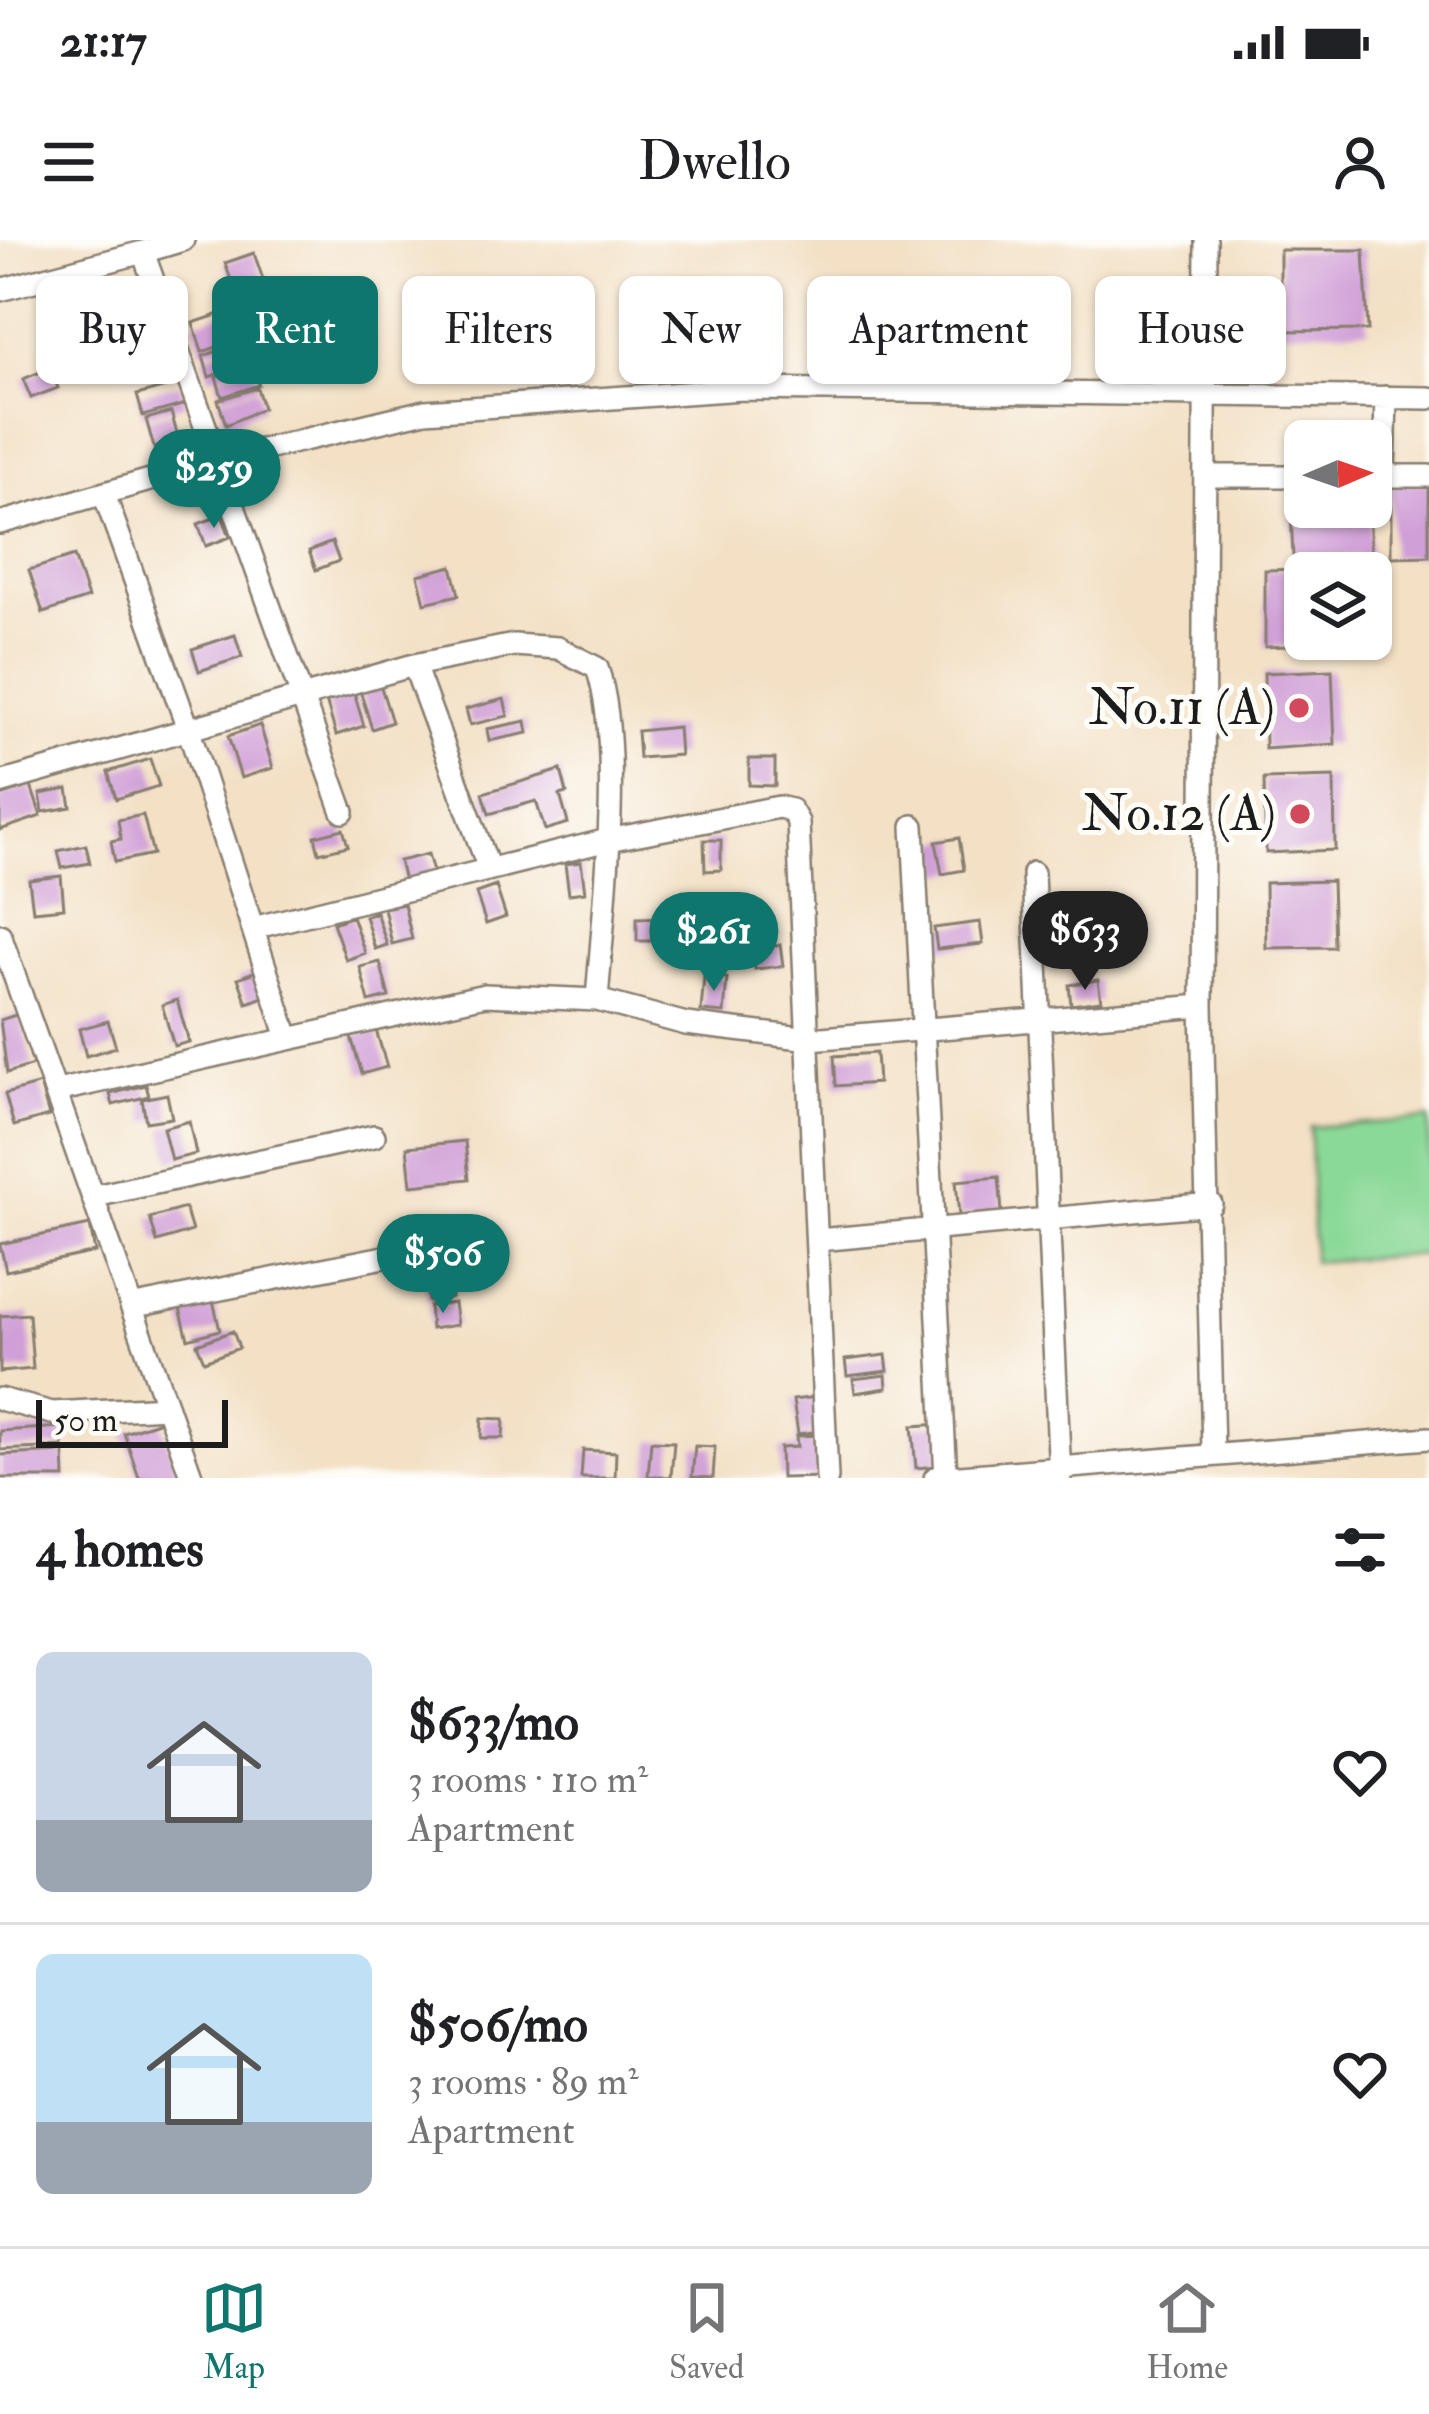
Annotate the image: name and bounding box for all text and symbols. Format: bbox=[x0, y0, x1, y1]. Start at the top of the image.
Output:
text: 21:17 bbox=[60, 14, 147, 70]
text: Dwello bbox=[638, 128, 791, 196]
icon: menu bbox=[36, 129, 102, 195]
icon: person bbox=[1327, 129, 1393, 195]
chip: Buy bbox=[36, 276, 188, 384]
chip: Rent bbox=[212, 276, 378, 384]
chip: Filters bbox=[402, 276, 595, 384]
chip: New bbox=[619, 276, 783, 384]
chip: Apartment bbox=[807, 276, 1071, 384]
chip: House bbox=[1095, 276, 1286, 384]
north arrow bbox=[1284, 420, 1392, 528]
map controls bbox=[1284, 420, 1392, 660]
pin: $259 bbox=[143, 429, 285, 531]
text: $259 bbox=[175, 443, 253, 492]
button: layers bbox=[1284, 552, 1392, 660]
place label: No.11 (A) bbox=[1089, 676, 1275, 740]
marker: No.11 (A) bbox=[1286, 695, 1312, 721]
place label: No.12 (A) bbox=[1082, 782, 1276, 846]
marker: No.12 (A) bbox=[1287, 801, 1313, 827]
pin: $633 bbox=[1014, 891, 1156, 993]
pin: $261 bbox=[643, 892, 785, 994]
text: $633 bbox=[1049, 905, 1121, 954]
text: $261 bbox=[676, 906, 752, 955]
pin: $506 bbox=[372, 1214, 514, 1316]
text: $506 bbox=[404, 1228, 482, 1277]
scale bar bbox=[36, 1394, 228, 1447]
text: 50 m bbox=[54, 1400, 118, 1441]
icon: filters bbox=[1327, 1517, 1393, 1583]
text: 4 homes bbox=[36, 1518, 204, 1582]
text: $633/mo bbox=[408, 1691, 579, 1755]
icon: home bbox=[132, 1700, 276, 1844]
icon: heart bbox=[1327, 1739, 1393, 1805]
text: 3 rooms · 110 m² bbox=[408, 1755, 648, 1804]
text: Apartment bbox=[408, 1804, 575, 1853]
text: $506/mo bbox=[408, 1993, 588, 2057]
icon: home bbox=[132, 2002, 276, 2146]
icon: heart bbox=[1327, 2041, 1393, 2107]
text: 3 rooms · 89 m² bbox=[408, 2057, 639, 2106]
text: Apartment bbox=[408, 2106, 575, 2155]
tab: Map bbox=[201, 2275, 267, 2388]
tab: Saved bbox=[669, 2275, 744, 2388]
tab: Home bbox=[1146, 2275, 1228, 2388]

